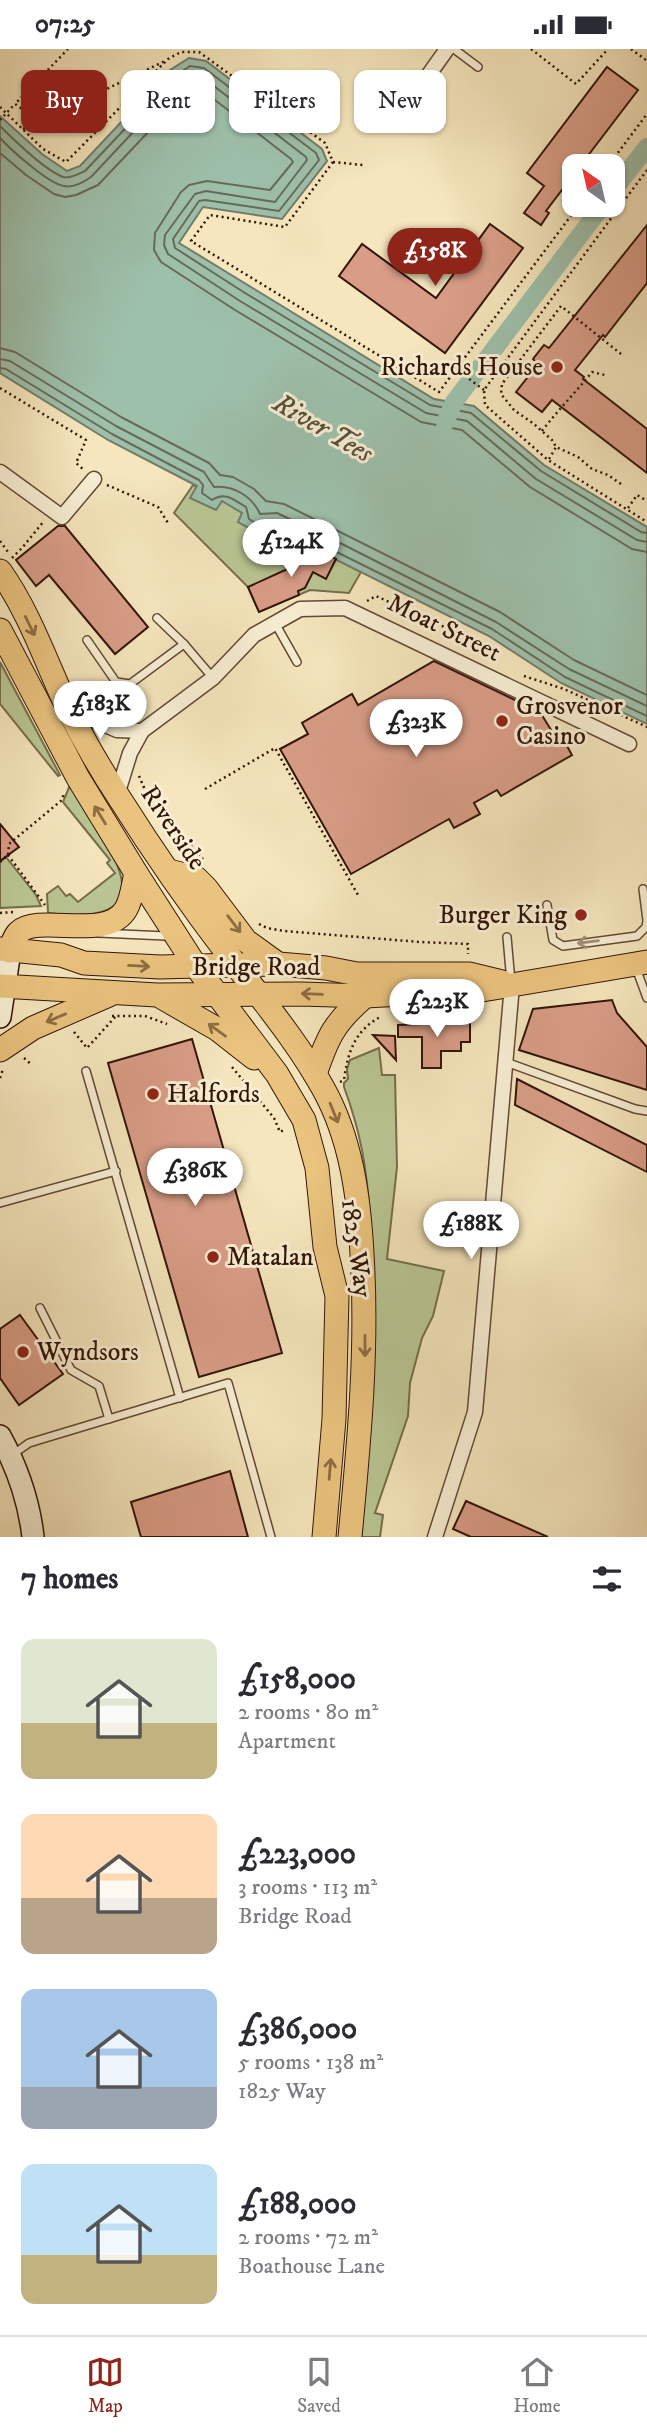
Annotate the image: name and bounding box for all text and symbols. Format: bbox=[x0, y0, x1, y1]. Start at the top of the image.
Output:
text: 07:25 bbox=[35, 8, 95, 41]
chip: Buy bbox=[21, 70, 107, 133]
chip: Rent bbox=[121, 70, 215, 133]
chip: Filters bbox=[229, 70, 340, 133]
chip: New bbox=[354, 70, 446, 133]
north arrow bbox=[562, 154, 625, 217]
map controls bbox=[562, 154, 625, 217]
pin: £158K bbox=[386, 229, 484, 288]
text: £158K bbox=[403, 236, 467, 265]
place label: Richards House bbox=[380, 351, 543, 384]
marker: Richards House bbox=[549, 359, 565, 375]
water label: River Tees bbox=[266, 385, 380, 471]
pin: £124K bbox=[242, 519, 340, 579]
text: £124K bbox=[258, 527, 324, 556]
street label: Moat Street bbox=[382, 586, 506, 670]
one-way arrow bbox=[23, 615, 37, 636]
pin: £183K bbox=[51, 681, 149, 741]
text: £183K bbox=[70, 689, 130, 718]
place label: Grosvenor Casino bbox=[516, 690, 623, 753]
pin: £323K bbox=[367, 699, 465, 759]
text: £323K bbox=[386, 707, 446, 736]
marker: Grosvenor Casino bbox=[494, 713, 510, 729]
street label: Riverside bbox=[133, 779, 213, 877]
one-way arrow bbox=[93, 805, 107, 825]
place label: Burger King bbox=[438, 899, 567, 932]
marker: Burger King bbox=[573, 907, 589, 923]
one-way arrow bbox=[226, 914, 241, 933]
one-way arrow bbox=[577, 936, 600, 949]
street label: Bridge Road bbox=[192, 951, 320, 984]
one-way arrow bbox=[127, 959, 150, 972]
pin: £223K bbox=[388, 979, 486, 1039]
text: £223K bbox=[405, 987, 469, 1016]
one-way arrow bbox=[300, 988, 323, 1001]
one-way arrow bbox=[46, 1012, 67, 1025]
one-way arrow bbox=[208, 1022, 227, 1037]
place label: Halfords bbox=[167, 1078, 260, 1111]
marker: Halfords bbox=[145, 1086, 161, 1102]
one-way arrow bbox=[329, 1102, 342, 1124]
pin: £386K bbox=[146, 1149, 244, 1208]
text: £386K bbox=[163, 1156, 227, 1185]
street label: 1825 Way bbox=[333, 1197, 379, 1300]
pin: £188K bbox=[422, 1201, 520, 1261]
text: £188K bbox=[439, 1209, 503, 1238]
place label: Matalan bbox=[227, 1241, 314, 1274]
marker: Matalan bbox=[205, 1249, 221, 1265]
one-way arrow bbox=[358, 1334, 372, 1357]
place label: Wyndsors bbox=[36, 1336, 139, 1369]
marker: Wyndsors bbox=[15, 1344, 31, 1360]
one-way arrow bbox=[323, 1458, 336, 1481]
icon: filters bbox=[588, 1560, 626, 1598]
text: 7 homes bbox=[21, 1561, 118, 1598]
text: £158,000 bbox=[238, 1661, 356, 1698]
icon: home bbox=[77, 1667, 161, 1751]
text: 2 rooms · 80 m² bbox=[238, 1698, 378, 1727]
text: Apartment bbox=[238, 1727, 336, 1756]
text: £223,000 bbox=[238, 1836, 356, 1873]
icon: home bbox=[77, 1842, 161, 1926]
text: 3 rooms · 113 m² bbox=[238, 1873, 377, 1902]
text: Bridge Road bbox=[238, 1902, 352, 1931]
text: £386,000 bbox=[238, 2011, 357, 2048]
icon: home bbox=[77, 2017, 161, 2101]
text: 5 rooms · 138 m² bbox=[238, 2048, 383, 2077]
text: 1825 Way bbox=[238, 2077, 326, 2106]
text: £188,000 bbox=[238, 2186, 356, 2223]
icon: home bbox=[77, 2192, 161, 2276]
text: 2 rooms · 72 m² bbox=[238, 2223, 378, 2252]
text: Boathouse Lane bbox=[238, 2252, 385, 2281]
tab: Map bbox=[86, 2353, 124, 2418]
tab: Saved bbox=[297, 2353, 341, 2418]
tab: Home bbox=[514, 2353, 561, 2418]

